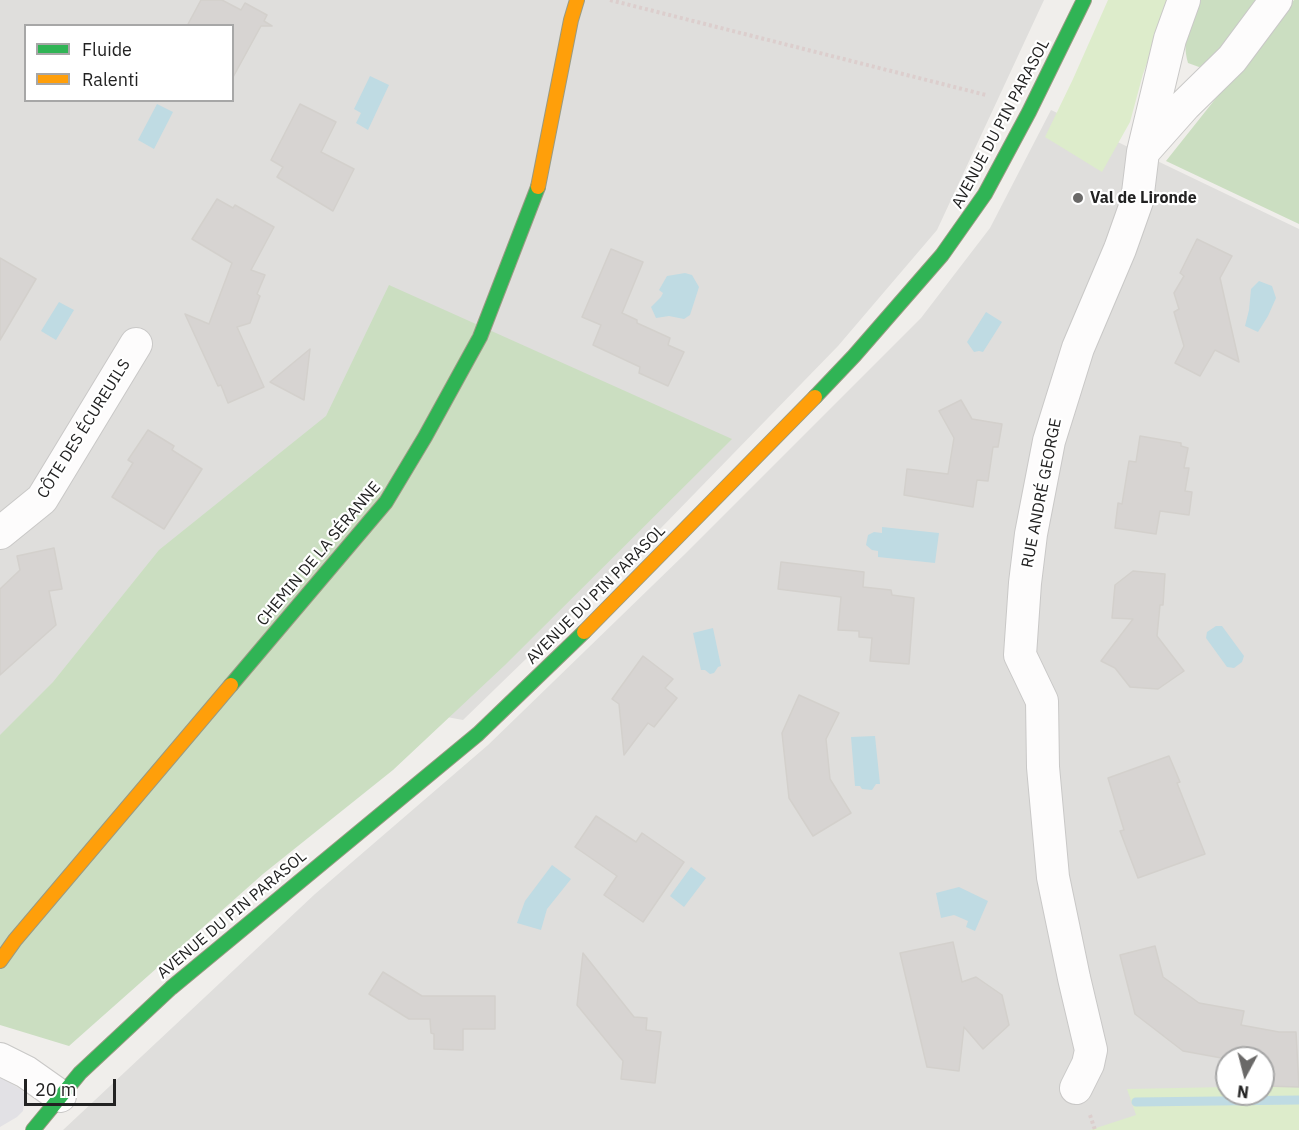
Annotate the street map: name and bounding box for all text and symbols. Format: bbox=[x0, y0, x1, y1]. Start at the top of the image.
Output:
legend bbox=[24, 24, 234, 102]
street label: AVENUE DU PIN PARASOL bbox=[948, 36, 1054, 212]
text: Fluide bbox=[82, 38, 132, 61]
text: Ralenti bbox=[82, 68, 139, 91]
place label: Val de Lironde bbox=[1090, 188, 1197, 208]
marker: Val de Lironde bbox=[1071, 191, 1085, 205]
street label: CÔTE DES ÉCUREUILS bbox=[33, 356, 135, 502]
street label: RUE ANDRÉ GEORGE bbox=[1018, 417, 1066, 569]
street label: CHEMIN DE LA SÉRANNE bbox=[253, 478, 385, 630]
street label: AVENUE DU PIN PARASOL bbox=[522, 521, 670, 669]
street label: AVENUE DU PIN PARASOL bbox=[153, 847, 311, 983]
north arrow bbox=[1215, 1046, 1275, 1106]
scale bar bbox=[27, 1067, 118, 1105]
text: 20 m bbox=[35, 1078, 77, 1101]
text: N bbox=[1236, 1081, 1250, 1103]

